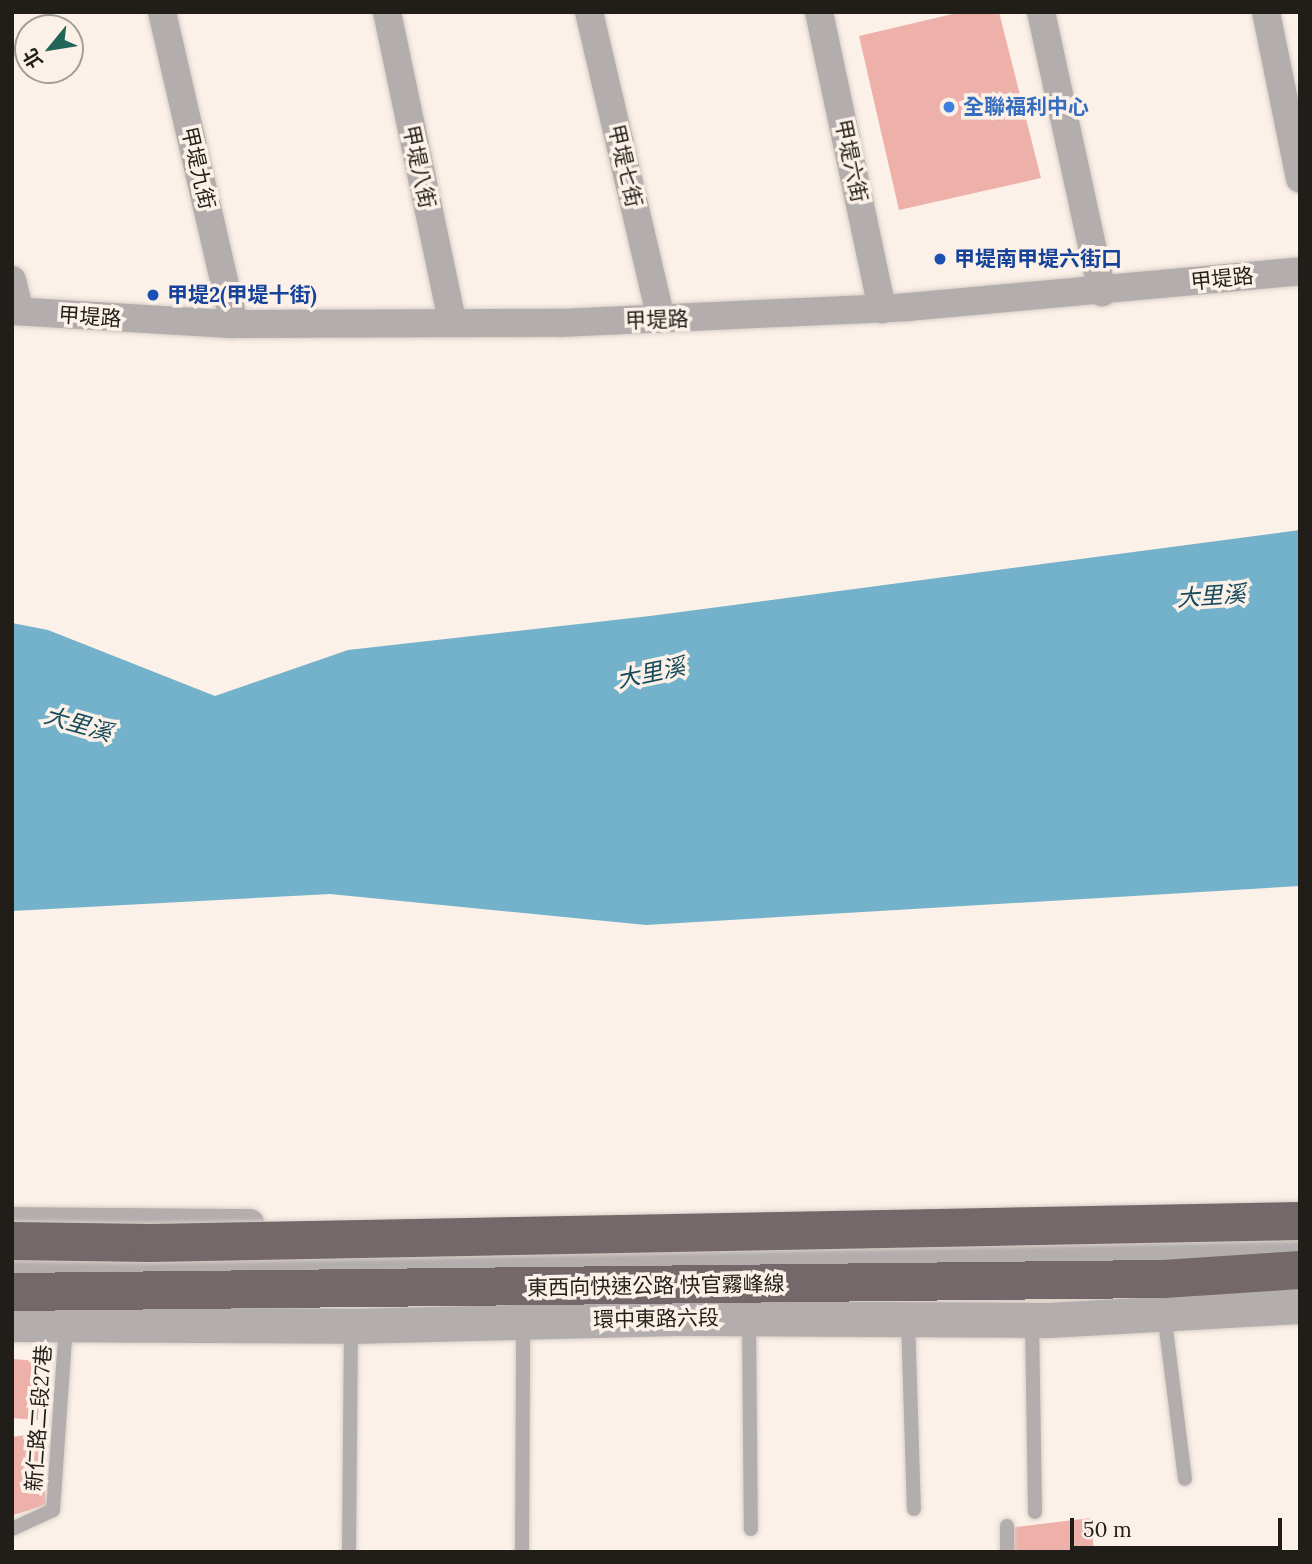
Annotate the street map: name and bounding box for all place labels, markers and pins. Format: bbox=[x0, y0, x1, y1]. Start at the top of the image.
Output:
place label: 全聯福利中心 bbox=[963, 94, 1089, 120]
marker: 全聯福利中心 bbox=[941, 99, 957, 115]
place label: 甲堤南甲堤六街口 bbox=[954, 246, 1122, 272]
marker: 甲堤南甲堤六街口 bbox=[932, 251, 948, 267]
place label: 甲堤2(甲堤十街) bbox=[167, 282, 317, 308]
marker: 甲堤2(甲堤十街) bbox=[145, 287, 161, 303]

